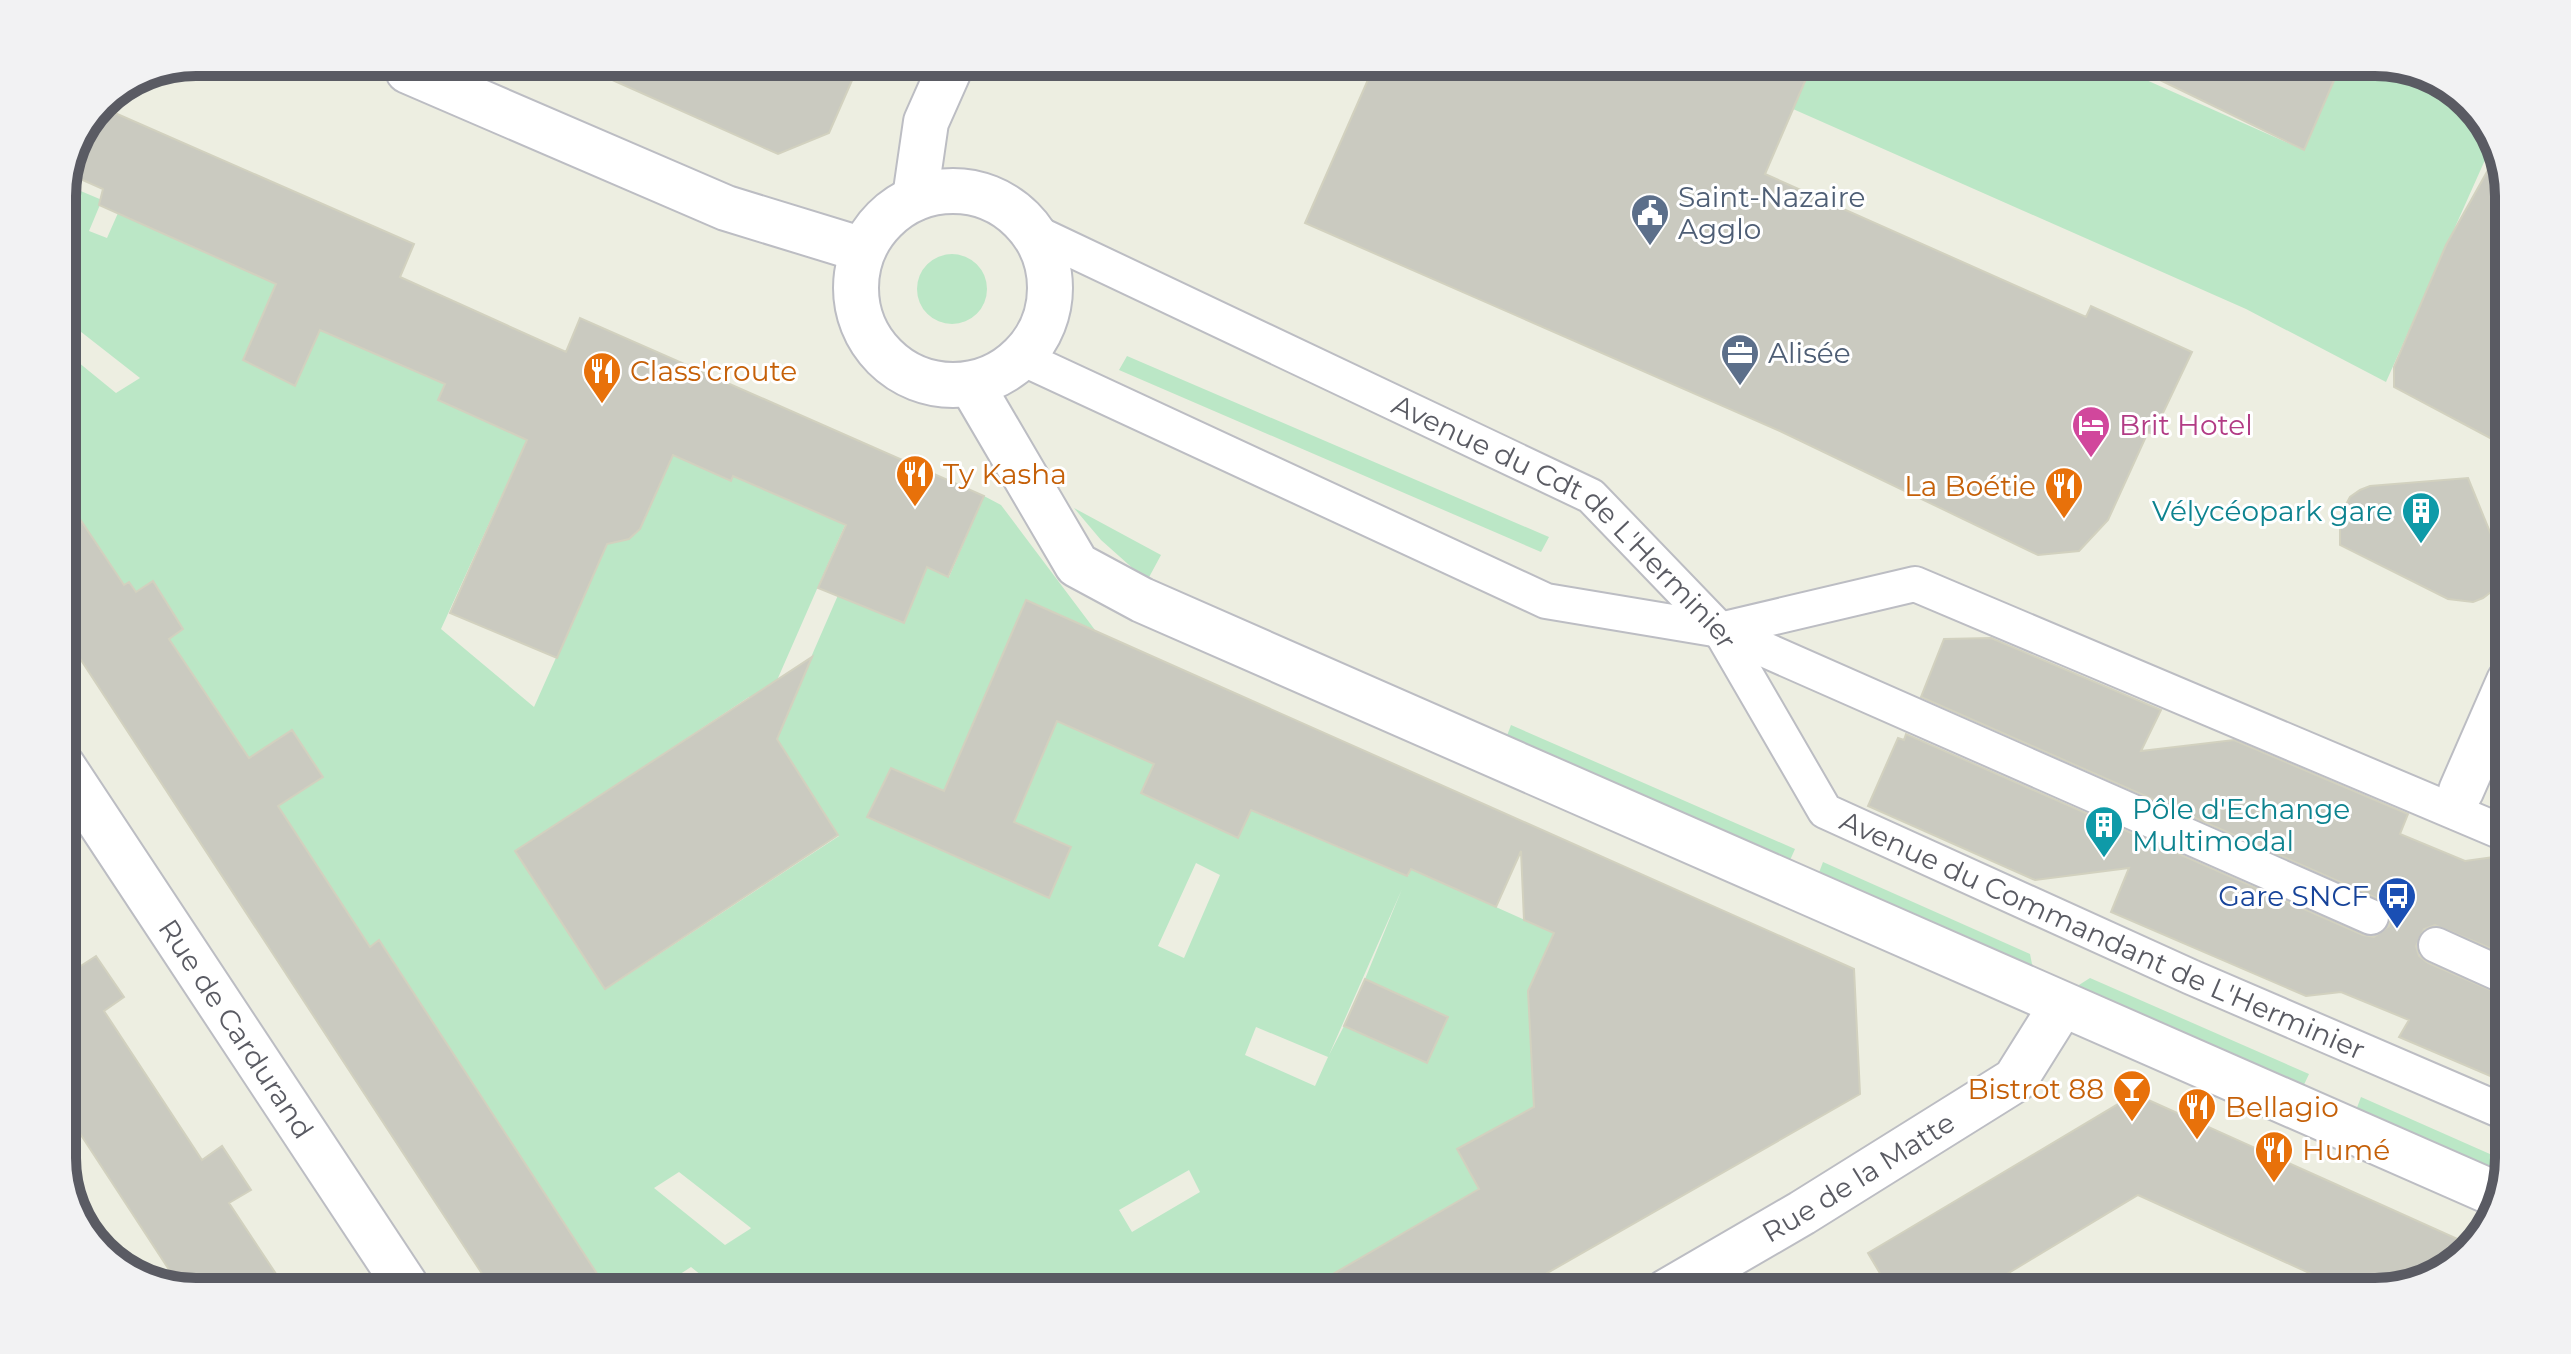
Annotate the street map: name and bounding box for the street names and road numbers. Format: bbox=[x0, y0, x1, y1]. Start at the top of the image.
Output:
street label: Avenue du Cdt de L'Herminier bbox=[1387, 387, 1744, 655]
street label: Avenue du Commandant de L'Herminier bbox=[1835, 803, 2370, 1067]
street label: Rue de Cardurand bbox=[151, 913, 321, 1145]
street label: Rue de la Matte bbox=[1756, 1105, 1961, 1249]

